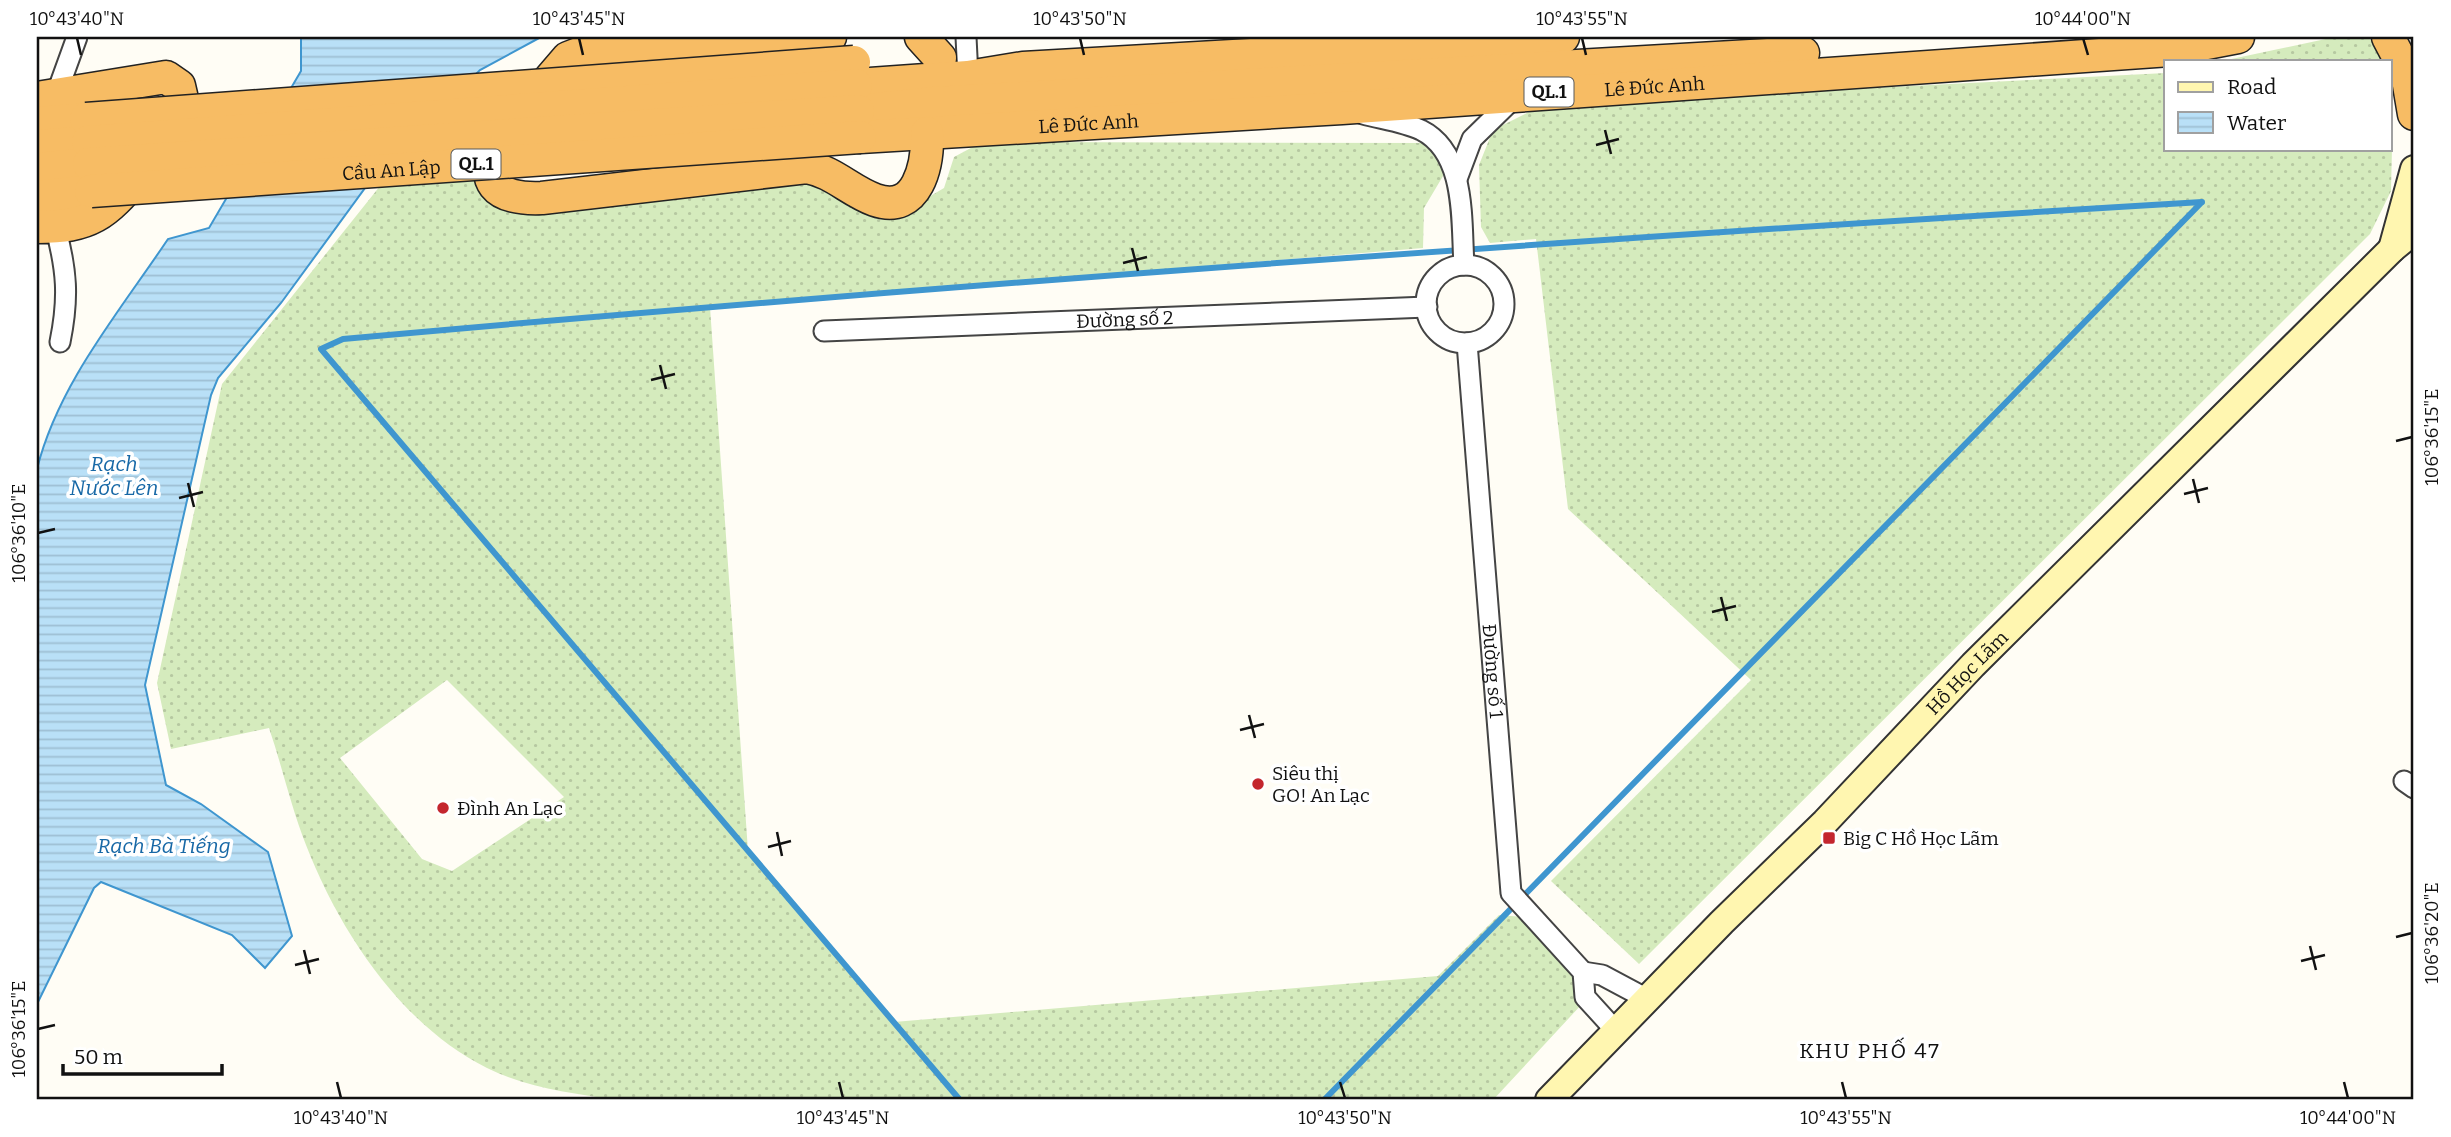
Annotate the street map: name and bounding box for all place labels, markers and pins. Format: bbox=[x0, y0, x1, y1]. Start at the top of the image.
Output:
place label: Siêu thị GO! An Lạc bbox=[1272, 762, 1370, 807]
marker: Siêu thị GO! An Lạc bbox=[1250, 776, 1266, 792]
place label: Đình An Lạc bbox=[457, 797, 563, 820]
marker: Đình An Lạc bbox=[435, 800, 451, 816]
place label: Big C Hồ Học Lãm bbox=[1843, 827, 1999, 850]
marker: Big C Hồ Học Lãm bbox=[1821, 830, 1837, 846]

